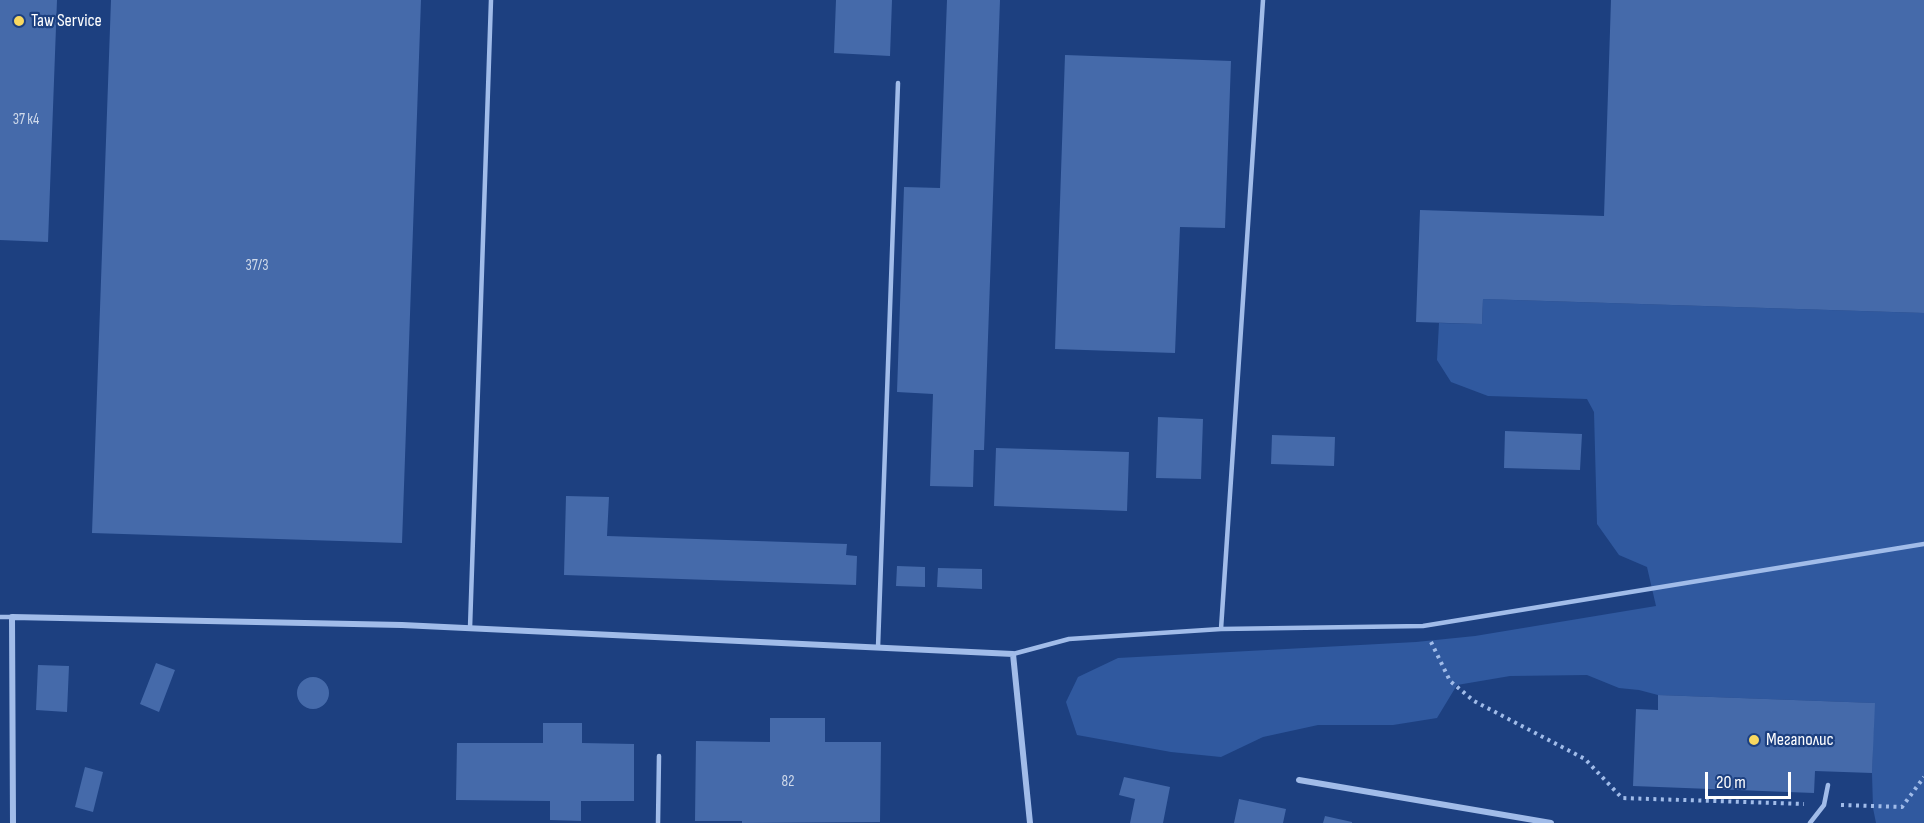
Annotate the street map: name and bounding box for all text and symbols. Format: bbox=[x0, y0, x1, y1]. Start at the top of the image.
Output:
place label: Taw Service bbox=[31, 10, 102, 32]
marker: Taw Service bbox=[12, 14, 26, 28]
house number: 37 к4 bbox=[13, 111, 39, 129]
house number: 37/3 bbox=[246, 257, 268, 275]
place label: Мегаполис bbox=[1766, 729, 1834, 751]
marker: Мегаполис bbox=[1747, 733, 1761, 747]
scale bar bbox=[1708, 760, 1794, 798]
text: 20 m bbox=[1716, 772, 1746, 793]
house number: 82 bbox=[782, 773, 794, 791]

